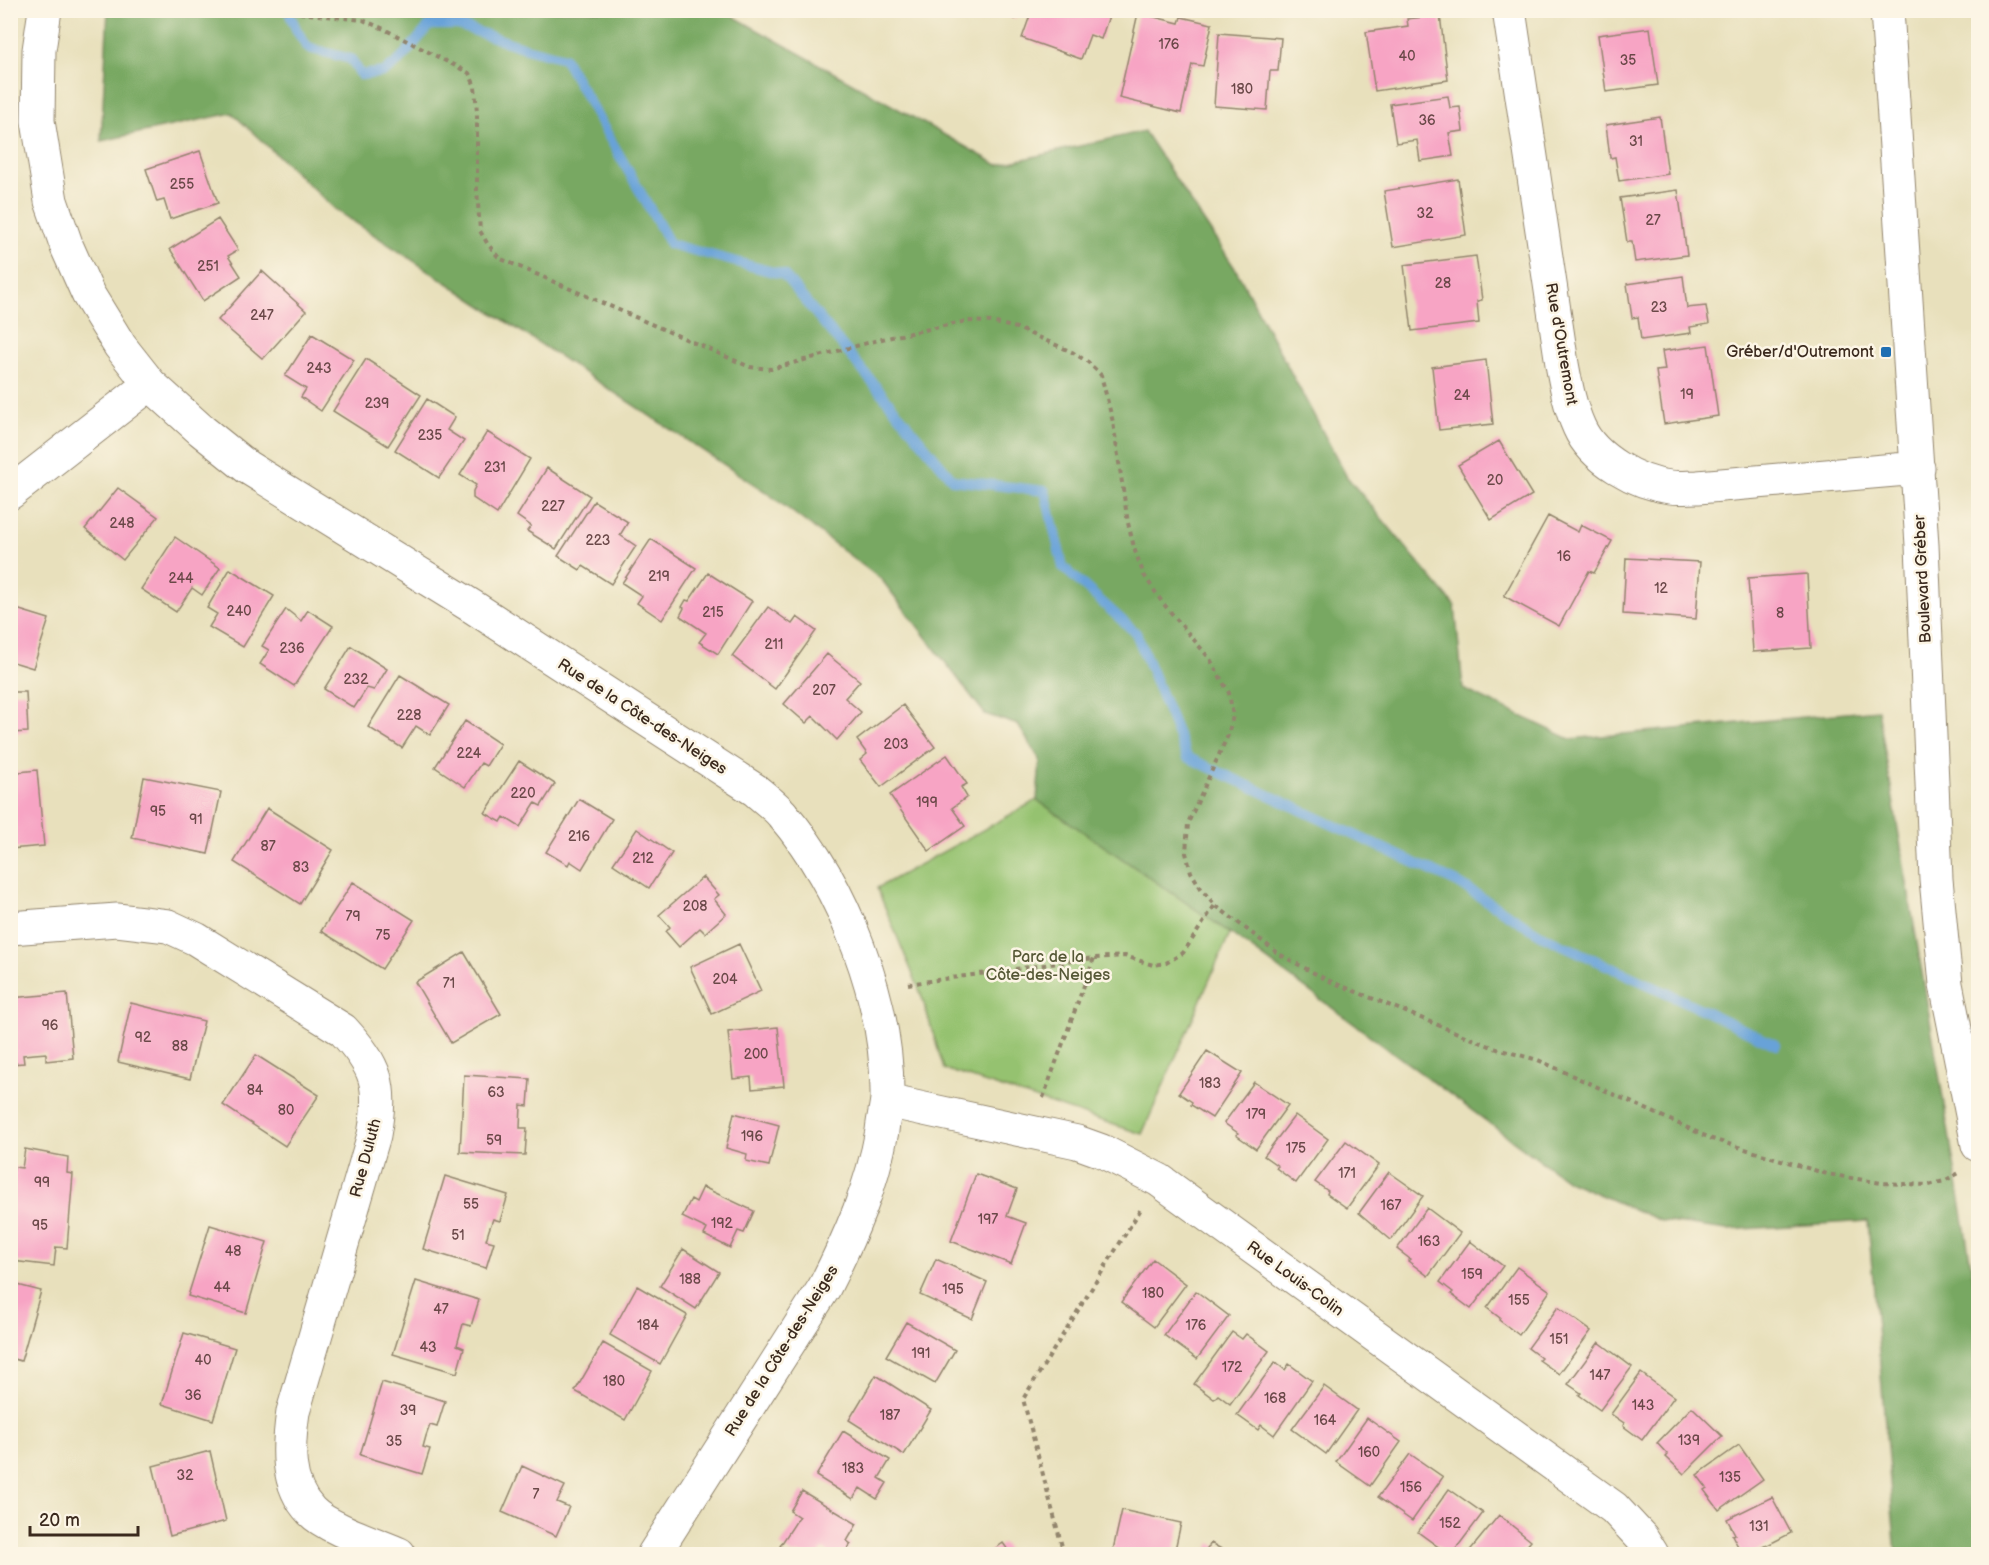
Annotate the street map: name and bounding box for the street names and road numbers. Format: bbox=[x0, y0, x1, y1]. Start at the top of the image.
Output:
street label: Rue d'Outremont bbox=[1541, 281, 1581, 407]
street label: Boulevard Gréber bbox=[1910, 514, 1936, 644]
street label: Rue de la Côte-des-Neiges bbox=[554, 655, 730, 779]
street label: Rue Duluth bbox=[346, 1116, 386, 1200]
street label: Rue Louis-Colin bbox=[1243, 1238, 1347, 1320]
street label: Rue de la Côte-des-Neiges bbox=[721, 1262, 843, 1440]

